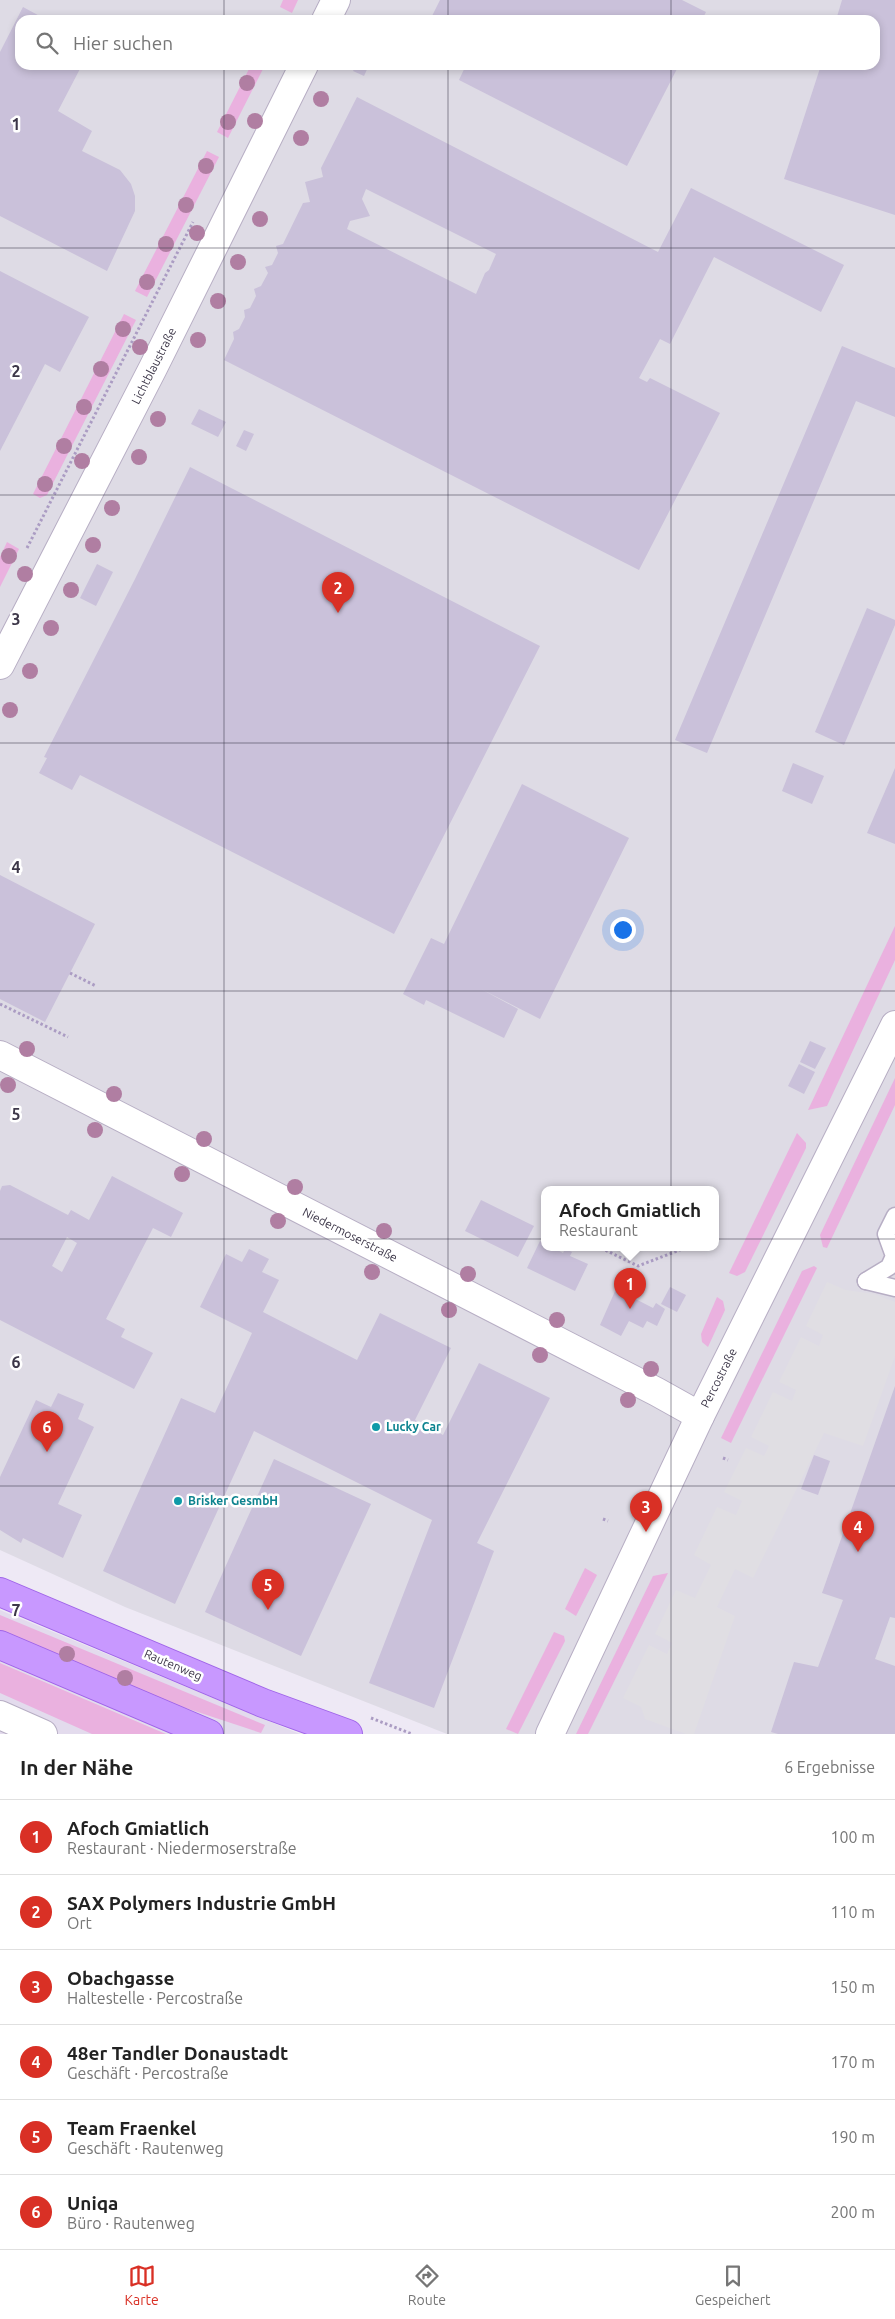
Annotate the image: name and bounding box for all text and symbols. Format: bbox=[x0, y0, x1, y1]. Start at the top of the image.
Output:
search box bbox=[15, 15, 880, 70]
icon: search bbox=[33, 29, 61, 57]
text: Hier suchen bbox=[73, 32, 173, 54]
text: 1 bbox=[11, 115, 21, 133]
street label: Lichtblaustraße bbox=[129, 325, 178, 406]
text: 2 bbox=[11, 362, 21, 380]
pin: 2 bbox=[322, 572, 354, 613]
text: 3 bbox=[11, 610, 21, 628]
text: 4 bbox=[11, 858, 21, 876]
your location bbox=[610, 917, 636, 943]
text: 5 bbox=[11, 1105, 21, 1123]
popup bbox=[541, 1186, 719, 1251]
text: Afoch Gmiatlich bbox=[559, 1199, 701, 1221]
street label: Niedermoserstraße bbox=[301, 1205, 400, 1264]
text: Restaurant bbox=[559, 1221, 638, 1239]
pin: 1 bbox=[614, 1268, 646, 1309]
street label: Percostraße bbox=[698, 1346, 739, 1410]
text: 6 bbox=[11, 1353, 21, 1371]
pin: 6 bbox=[31, 1411, 63, 1452]
place label: Lucky Car bbox=[386, 1420, 441, 1433]
marker: Lucky Car bbox=[370, 1421, 382, 1433]
pin: 3 bbox=[630, 1491, 662, 1532]
place label: Brisker GesmbH bbox=[188, 1494, 278, 1507]
marker: Brisker GesmbH bbox=[172, 1495, 184, 1507]
pin: 4 bbox=[842, 1511, 874, 1552]
pin: 5 bbox=[252, 1569, 284, 1610]
text: 7 bbox=[11, 1601, 21, 1619]
street label: Rautenweg bbox=[142, 1647, 204, 1683]
text: In der Nähe bbox=[20, 1755, 133, 1779]
text: 6 Ergebnisse bbox=[784, 1758, 875, 1776]
text: Afoch Gmiatlich bbox=[67, 1817, 209, 1839]
text: 1 bbox=[31, 1828, 41, 1846]
text: 100 m bbox=[830, 1828, 875, 1846]
text: Restaurant · Niedermoserstraße bbox=[67, 1839, 297, 1857]
text: SAX Polymers Industrie GmbH bbox=[67, 1892, 336, 1914]
text: 2 bbox=[31, 1903, 41, 1921]
text: 110 m bbox=[830, 1903, 875, 1921]
text: Ort bbox=[67, 1914, 92, 1932]
text: Obachgasse bbox=[67, 1967, 174, 1989]
text: 3 bbox=[31, 1978, 41, 1996]
text: 150 m bbox=[830, 1978, 875, 1996]
text: Haltestelle · Percostraße bbox=[67, 1989, 243, 2007]
text: 48er Tandler Donaustadt bbox=[67, 2042, 288, 2064]
text: 4 bbox=[31, 2053, 41, 2071]
text: 170 m bbox=[830, 2053, 875, 2071]
text: Geschäft · Percostraße bbox=[67, 2064, 229, 2082]
text: Team Fraenkel bbox=[67, 2117, 196, 2139]
text: 5 bbox=[31, 2128, 41, 2146]
text: 190 m bbox=[830, 2128, 875, 2146]
text: Geschäft · Rautenweg bbox=[67, 2139, 224, 2157]
text: Uniqa bbox=[67, 2192, 118, 2214]
text: 6 bbox=[31, 2203, 41, 2221]
text: 200 m bbox=[830, 2203, 875, 2221]
text: Büro · Rautenweg bbox=[67, 2214, 195, 2232]
tab: Karte bbox=[125, 2262, 159, 2308]
tab: Route bbox=[408, 2262, 446, 2308]
tab: Gespeichert bbox=[695, 2262, 770, 2308]

